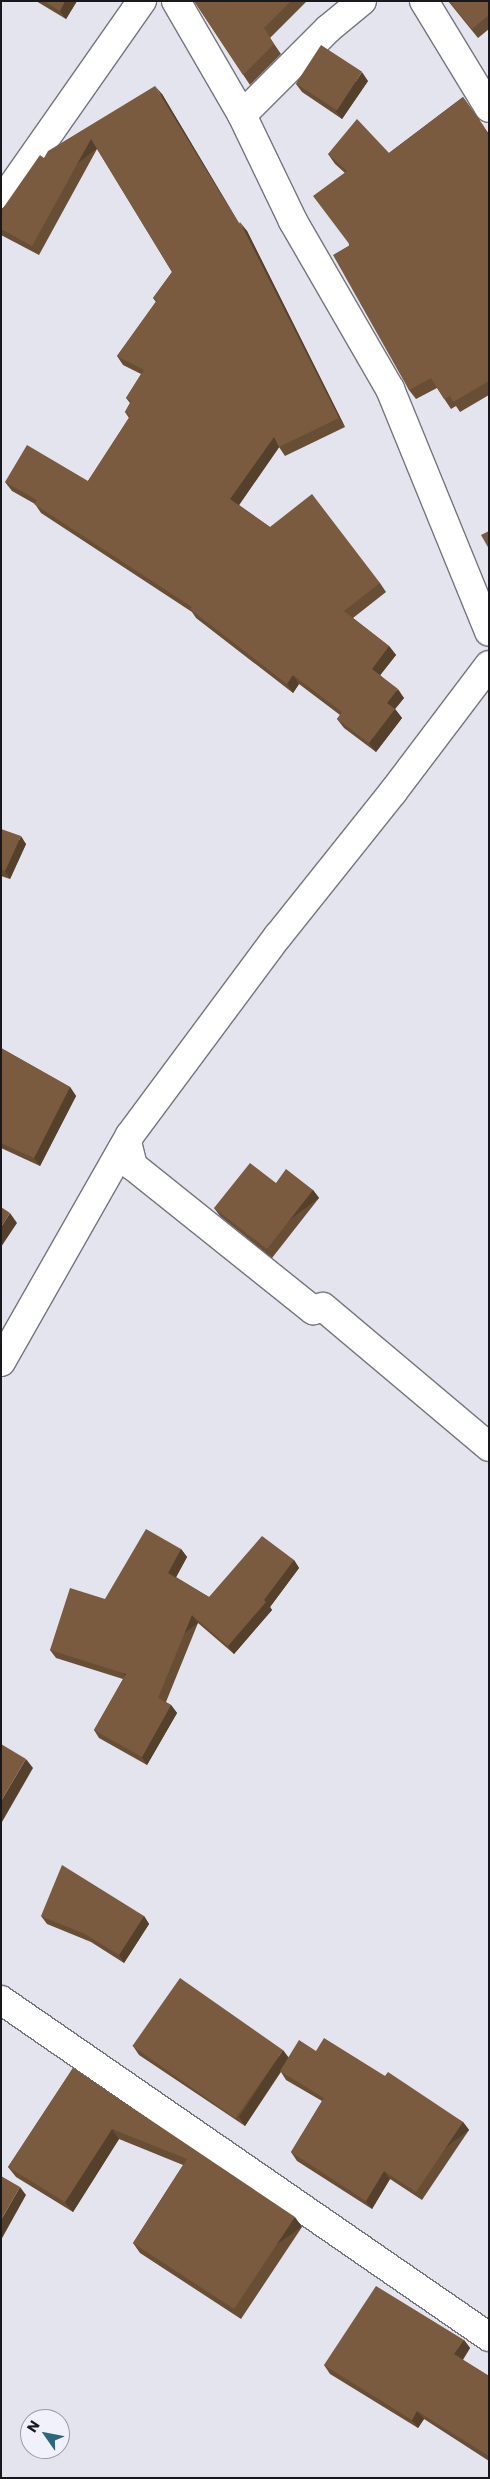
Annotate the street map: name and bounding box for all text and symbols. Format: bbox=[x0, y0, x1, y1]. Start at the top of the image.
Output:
north arrow bbox=[20, 2409, 70, 2459]
text: N bbox=[22, 2417, 45, 2436]

